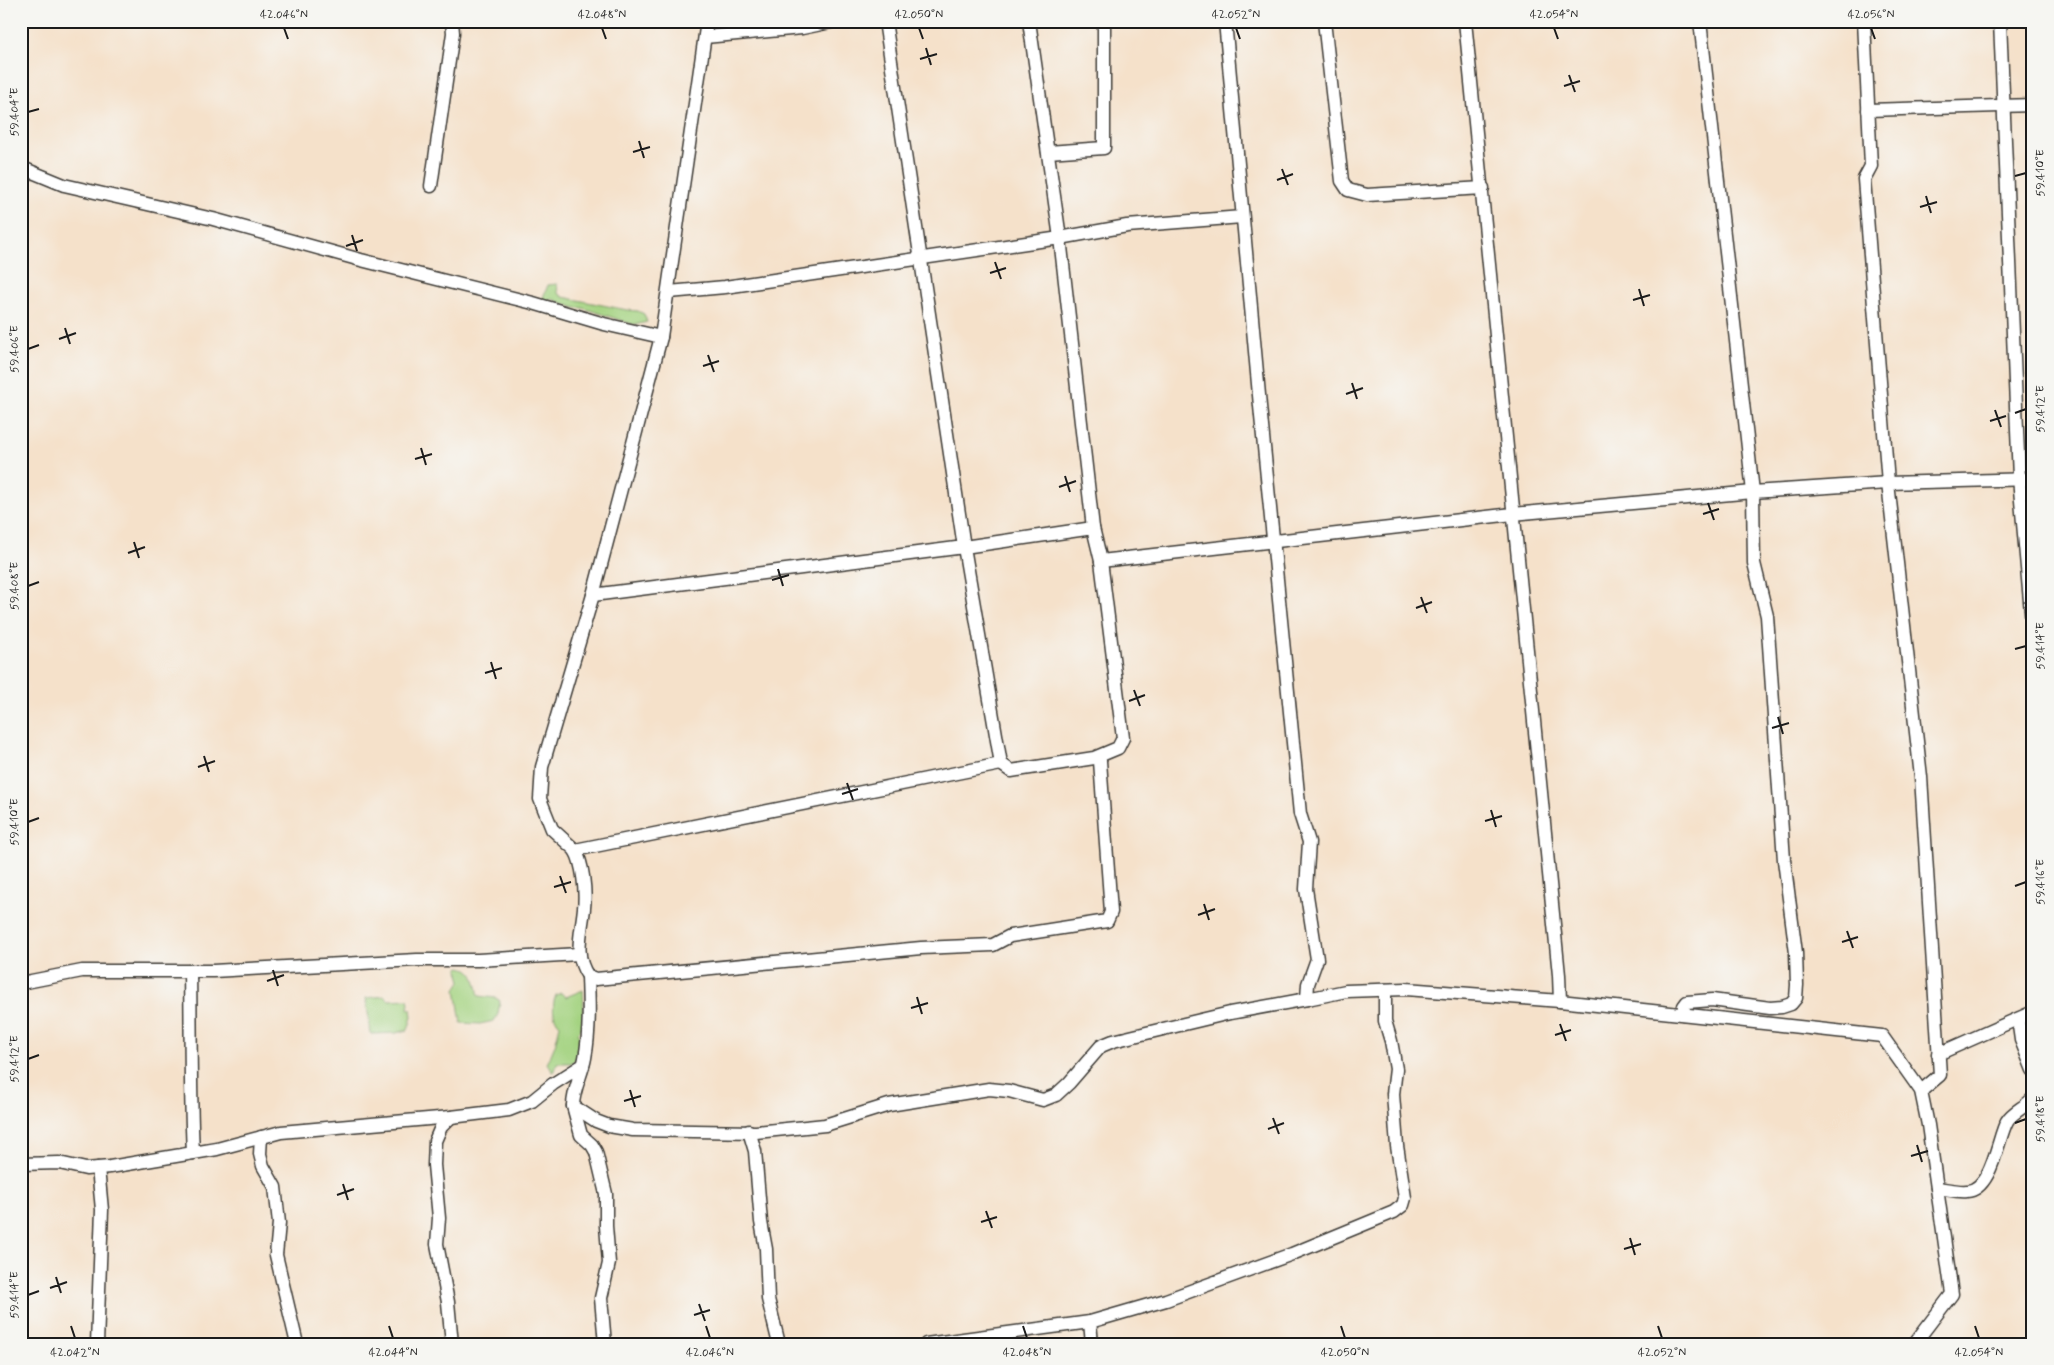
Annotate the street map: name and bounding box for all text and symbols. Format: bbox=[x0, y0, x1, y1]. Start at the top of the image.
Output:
text: 42.046°N bbox=[260, 7, 308, 23]
text: 42.048°N bbox=[578, 7, 626, 23]
text: 42.050°N bbox=[895, 7, 943, 23]
text: 42.052°N bbox=[1212, 7, 1260, 23]
text: 42.054°N bbox=[1530, 7, 1578, 23]
text: 42.056°N bbox=[1848, 7, 1894, 23]
text: 59.404°E bbox=[7, 87, 23, 137]
text: 59.410°E bbox=[2033, 149, 2049, 197]
text: 59.406°E bbox=[7, 325, 23, 373]
text: 59.412°E bbox=[2033, 385, 2049, 433]
text: 59.408°E bbox=[7, 562, 23, 610]
text: 59.414°E bbox=[2033, 622, 2049, 670]
text: 59.410°E bbox=[7, 798, 23, 846]
text: 59.416°E bbox=[2033, 859, 2049, 905]
text: 59.412°E bbox=[7, 1035, 23, 1083]
text: 59.418°E bbox=[2033, 1096, 2049, 1142]
text: 59.414°E bbox=[7, 1271, 23, 1319]
text: 42.042°N bbox=[50, 1345, 100, 1361]
text: 42.044°N bbox=[368, 1345, 418, 1361]
text: 42.046°N bbox=[686, 1345, 734, 1361]
text: 42.048°N bbox=[1003, 1345, 1051, 1361]
text: 42.050°N bbox=[1321, 1345, 1369, 1361]
text: 42.052°N bbox=[1638, 1345, 1686, 1361]
text: 42.054°N bbox=[1955, 1345, 2003, 1361]

